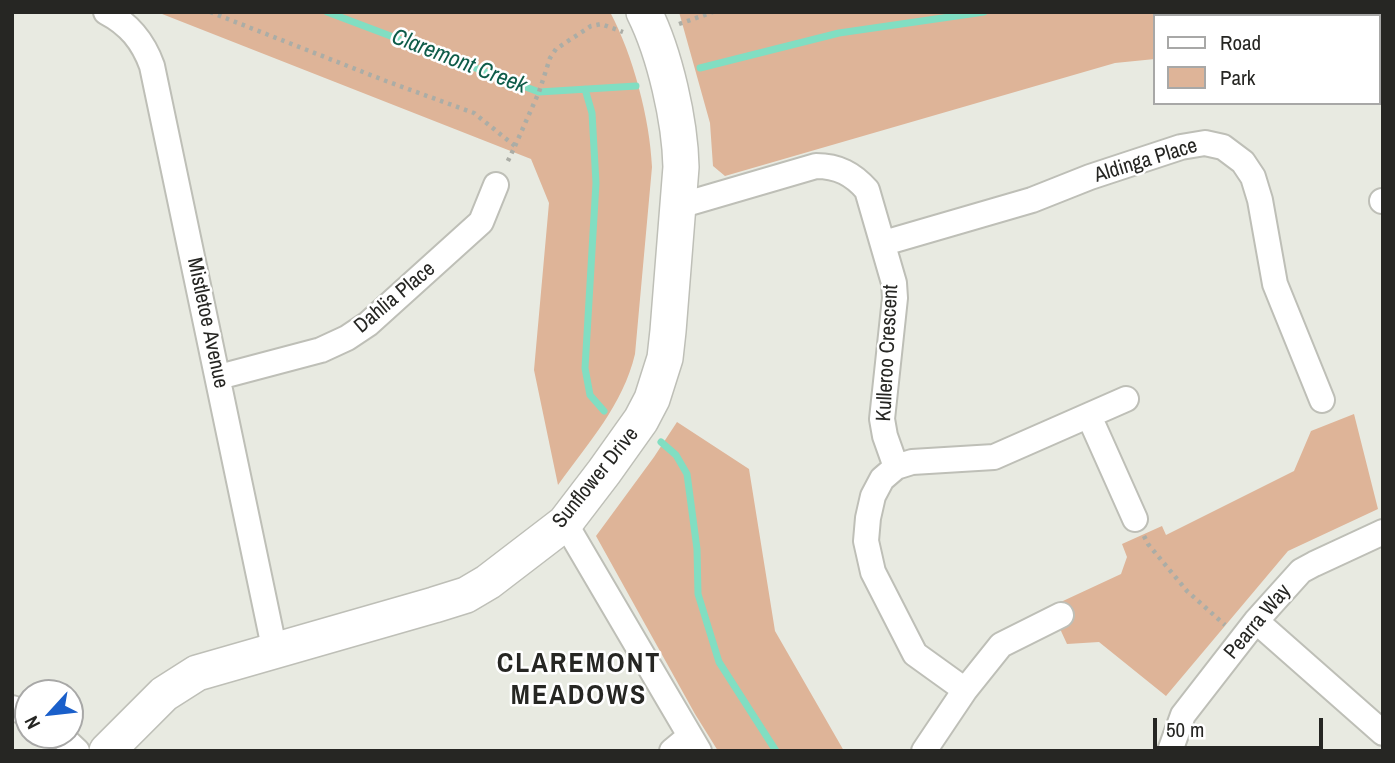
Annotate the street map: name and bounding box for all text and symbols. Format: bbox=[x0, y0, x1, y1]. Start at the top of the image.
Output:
legend bbox=[1154, 14, 1381, 105]
water label: Claremont Creek bbox=[388, 24, 530, 100]
text: Road bbox=[1220, 28, 1261, 57]
text: Park bbox=[1220, 63, 1255, 92]
street label: Aldinga Place bbox=[1092, 133, 1200, 189]
street label: Mistletoe Avenue bbox=[181, 255, 233, 391]
street label: Dahlia Place bbox=[350, 257, 440, 339]
street label: Kulleroo Crescent bbox=[872, 284, 904, 422]
street label: Sunflower Drive bbox=[548, 422, 644, 534]
street label: Pearra Way bbox=[1219, 579, 1297, 665]
district label: CLAREMONT MEADOWS bbox=[498, 647, 660, 713]
north arrow bbox=[14, 679, 84, 749]
scale bar bbox=[1157, 704, 1327, 748]
text: N bbox=[18, 712, 46, 734]
text: 50 m bbox=[1166, 715, 1204, 744]

